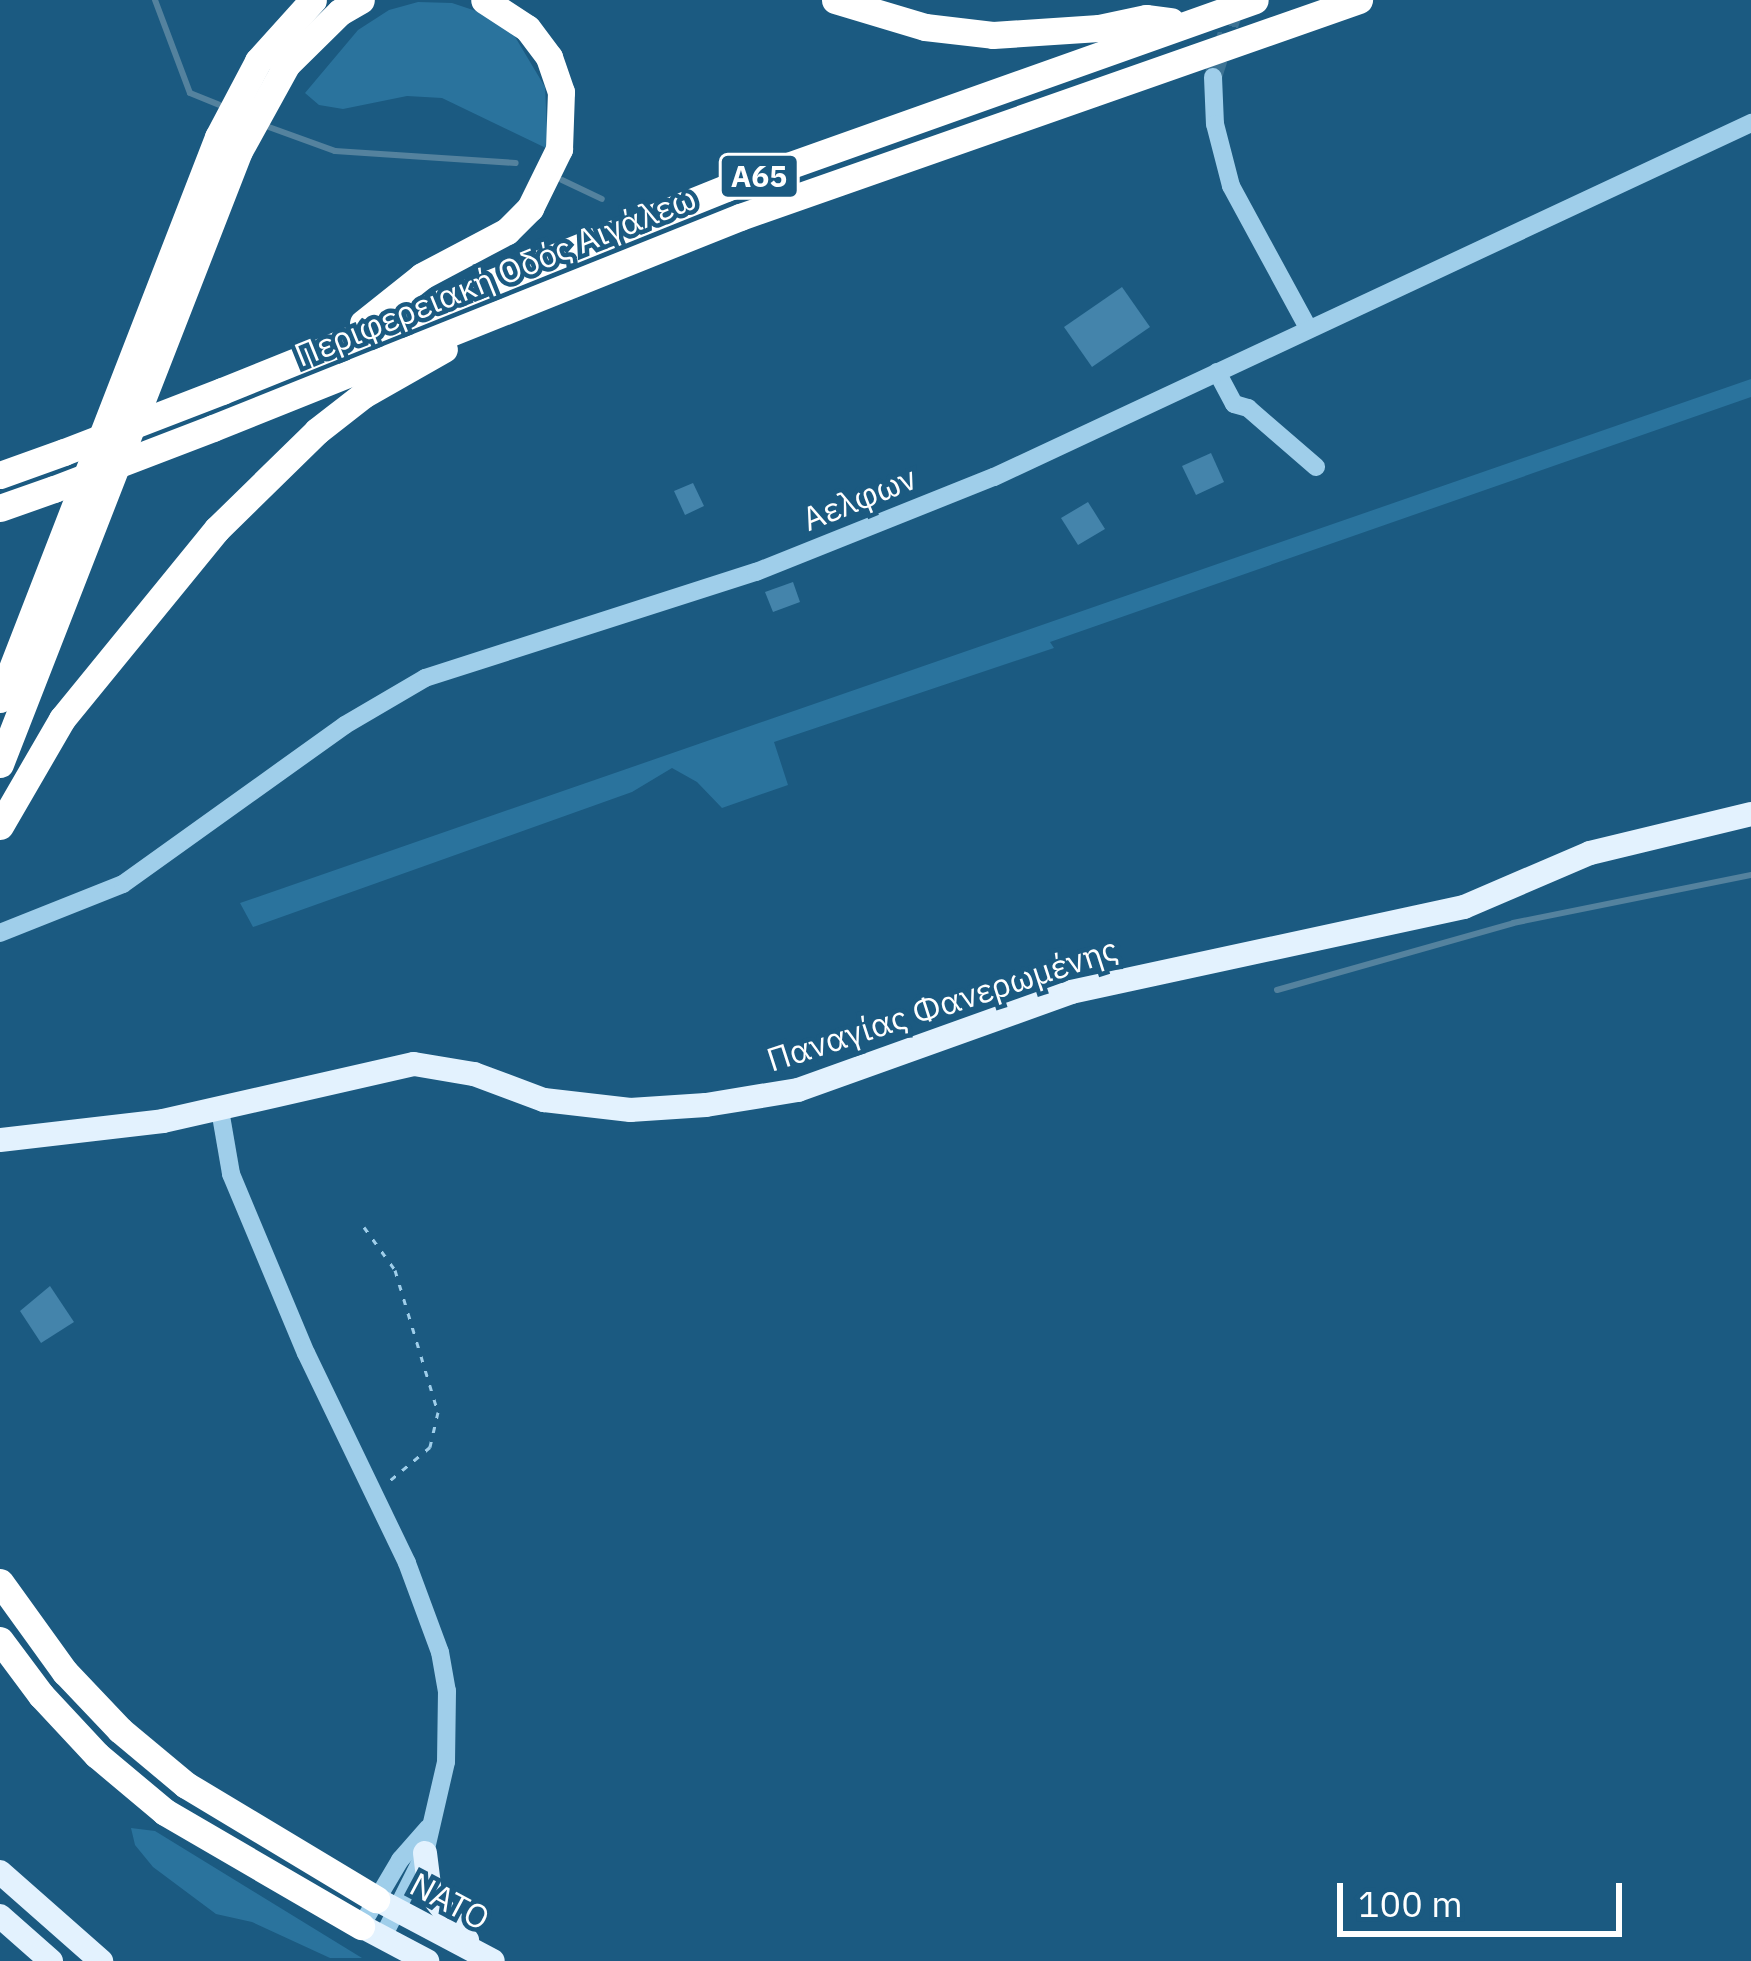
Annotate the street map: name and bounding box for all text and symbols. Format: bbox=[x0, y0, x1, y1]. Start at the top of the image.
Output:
road number: Α65 bbox=[717, 152, 801, 200]
street label: Περιφερειακή Οδός Αιγάλεω bbox=[289, 177, 701, 375]
street label: Αελφων bbox=[796, 457, 922, 539]
street label: Παναγίας Φανερωμένης bbox=[762, 929, 1122, 1079]
scale bar bbox=[1343, 1859, 1628, 1933]
street label: ΝΑΤΟ bbox=[404, 1864, 496, 1938]
text: 100 m bbox=[1358, 1880, 1463, 1927]

